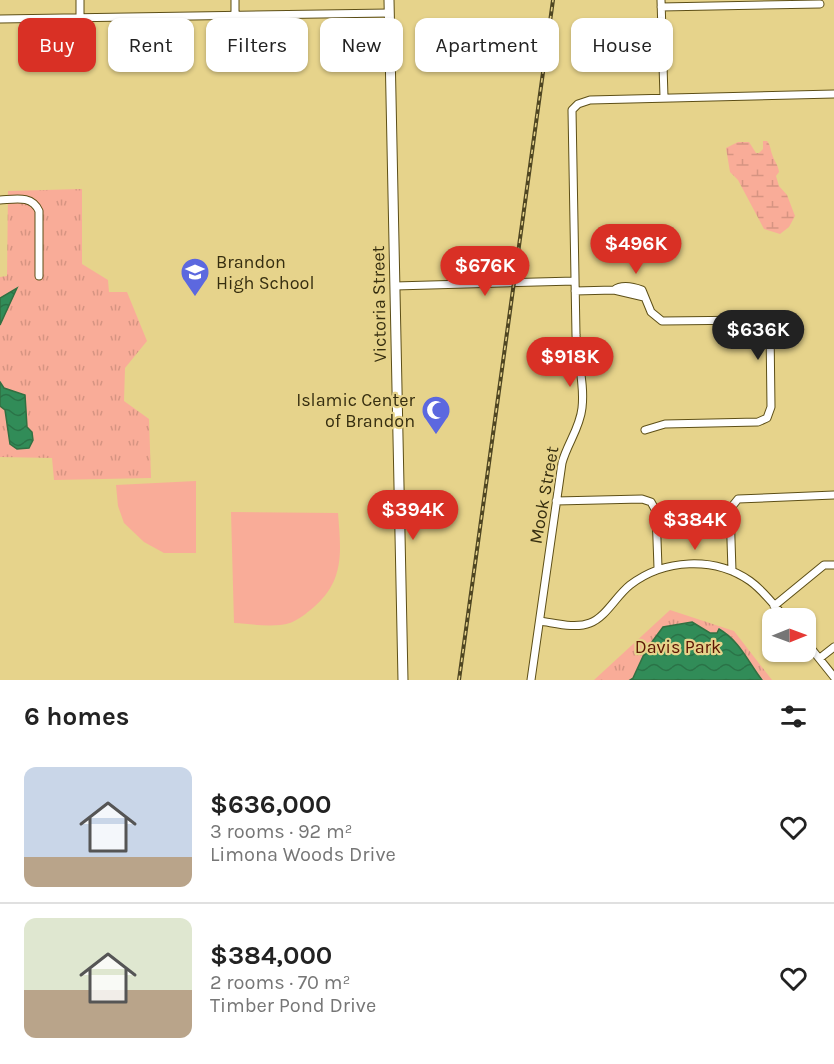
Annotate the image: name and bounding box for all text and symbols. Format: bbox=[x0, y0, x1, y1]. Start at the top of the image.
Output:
chip: Buy bbox=[18, 18, 96, 72]
chip: Rent bbox=[108, 18, 194, 72]
chip: Filters bbox=[206, 18, 308, 72]
chip: New bbox=[320, 18, 403, 72]
chip: Apartment bbox=[415, 18, 559, 72]
chip: House bbox=[571, 18, 673, 72]
pin: $496K bbox=[594, 224, 678, 275]
text: $496K bbox=[604, 232, 668, 255]
street label: Victoria Street bbox=[367, 245, 391, 363]
pin: $676K bbox=[443, 246, 527, 297]
place label: Brandon High School bbox=[216, 251, 314, 294]
text: $676K bbox=[454, 254, 516, 277]
school or university icon: Brandon High School bbox=[179, 256, 211, 298]
pin: $636K bbox=[716, 310, 800, 361]
text: $636K bbox=[726, 318, 790, 341]
pin: $918K bbox=[528, 337, 612, 388]
text: $918K bbox=[540, 345, 600, 368]
place label: Islamic Center of Brandon bbox=[296, 389, 415, 432]
mosque icon: Islamic Center of Brandon bbox=[420, 394, 452, 436]
street label: Mook Street bbox=[525, 444, 563, 546]
pin: $394K bbox=[371, 490, 455, 541]
text: $394K bbox=[381, 498, 445, 521]
pin: $384K bbox=[653, 500, 737, 551]
text: $384K bbox=[663, 508, 727, 531]
north arrow bbox=[762, 608, 816, 662]
map controls bbox=[762, 608, 816, 662]
park label: Davis Park bbox=[635, 636, 721, 658]
icon: filters bbox=[777, 700, 810, 733]
text: 6 homes bbox=[24, 701, 129, 732]
text: $636,000 bbox=[210, 789, 332, 820]
icon: home bbox=[72, 791, 144, 863]
icon: heart bbox=[777, 811, 810, 844]
text: 3 rooms · 92 m² bbox=[210, 820, 353, 843]
text: Limona Woods Drive bbox=[210, 843, 396, 866]
text: $384,000 bbox=[210, 940, 332, 971]
icon: home bbox=[72, 942, 144, 1014]
icon: heart bbox=[777, 962, 810, 995]
text: 2 rooms · 70 m² bbox=[210, 971, 350, 994]
text: Timber Pond Drive bbox=[210, 994, 376, 1017]

